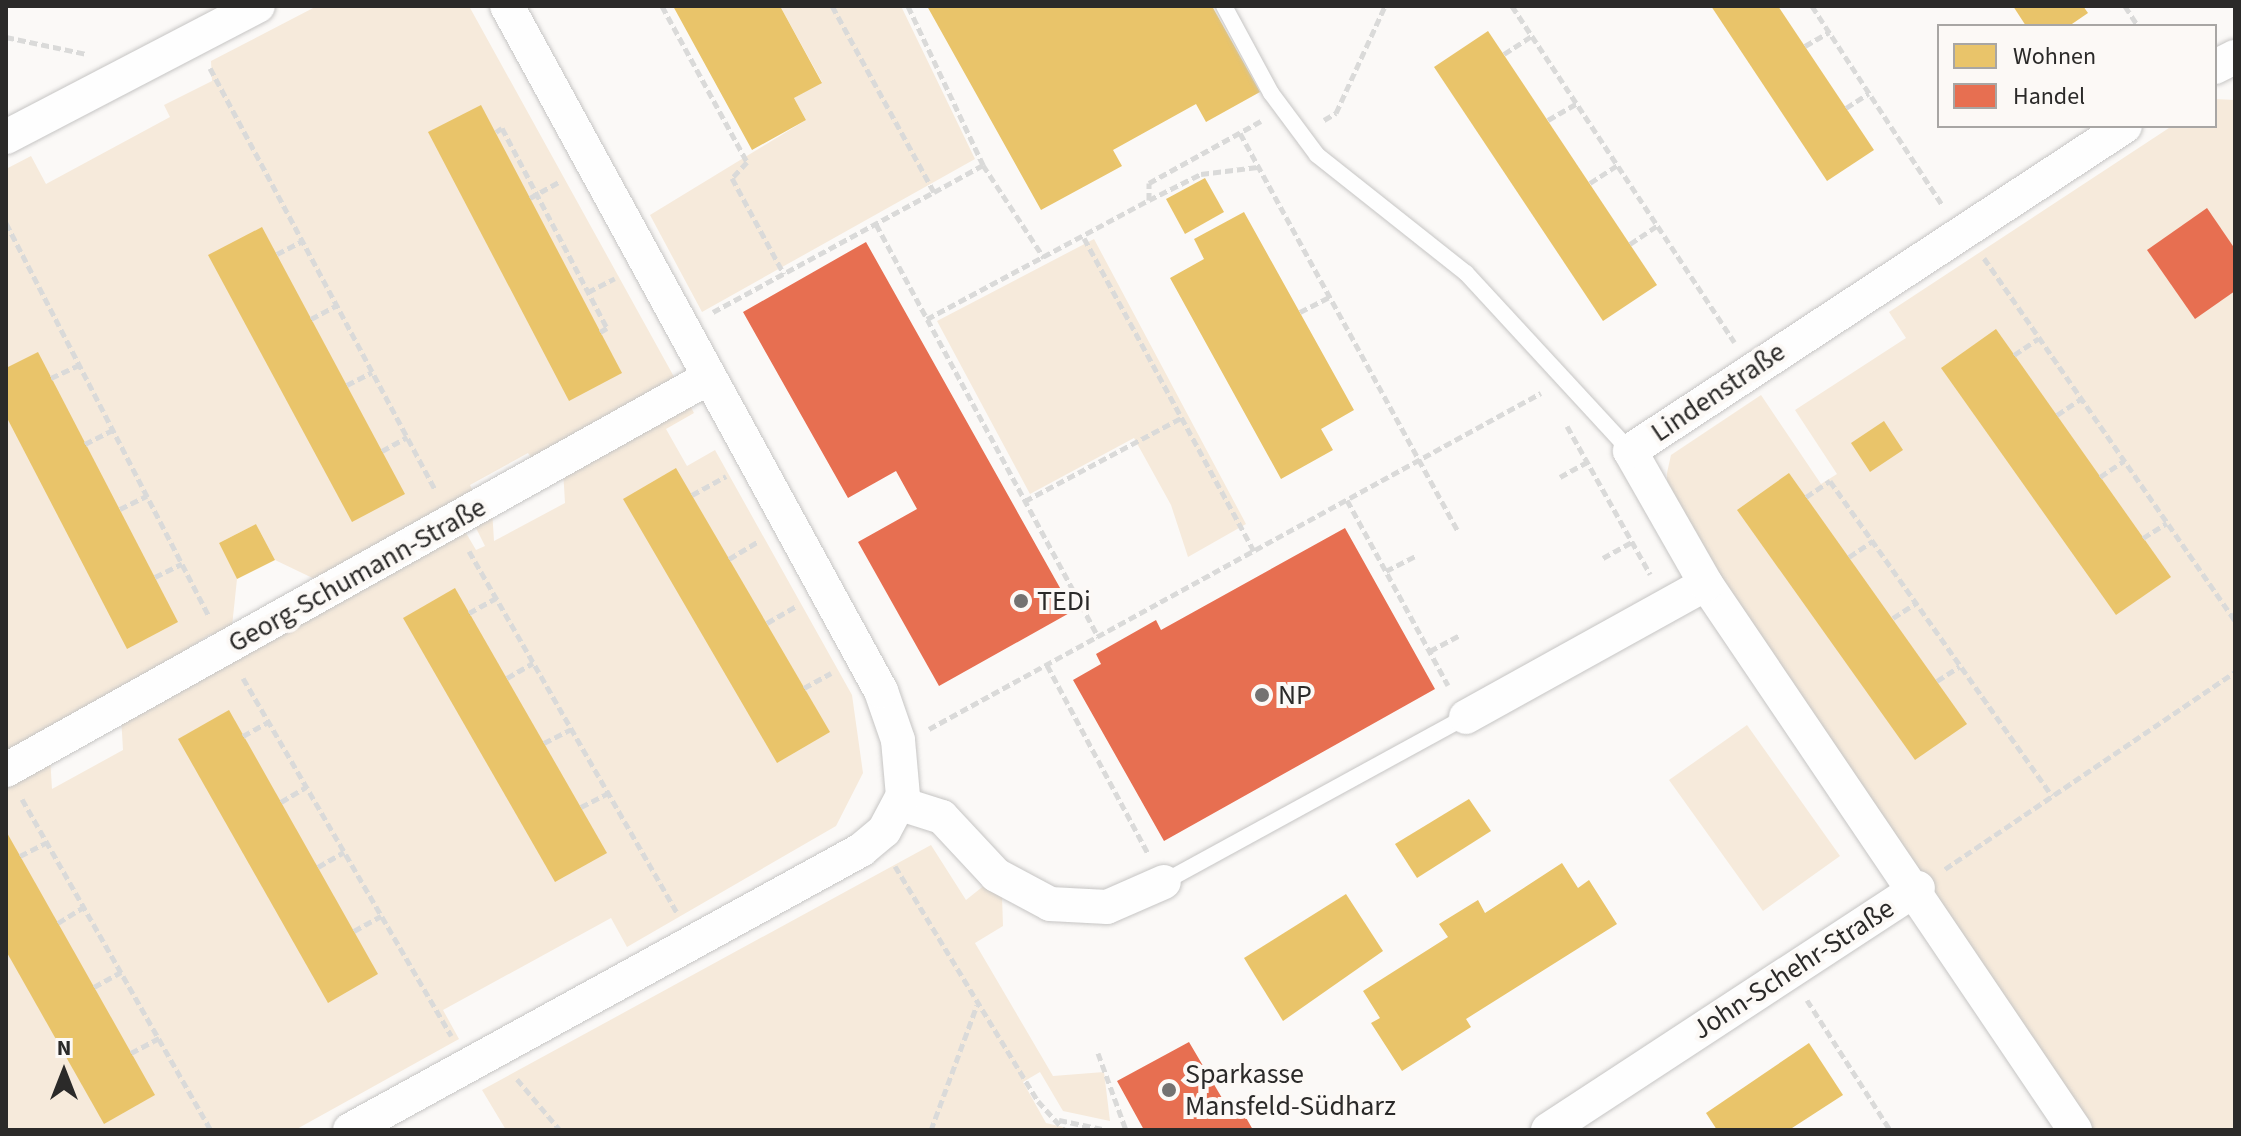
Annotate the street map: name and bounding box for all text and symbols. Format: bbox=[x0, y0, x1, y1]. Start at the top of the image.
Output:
legend bbox=[1937, 24, 2217, 128]
text: Wohnen bbox=[2013, 39, 2096, 74]
text: Handel bbox=[2013, 79, 2085, 114]
street label: Lindenstraße bbox=[1645, 335, 1791, 449]
street label: Georg-Schumann-Straße bbox=[222, 490, 492, 660]
place label: TEDi bbox=[1037, 584, 1091, 618]
marker: TEDi bbox=[1012, 592, 1030, 610]
place label: NP bbox=[1278, 678, 1312, 712]
marker: NP bbox=[1253, 686, 1271, 704]
street label: John-Schehr-Straße bbox=[1686, 891, 1900, 1047]
north arrow bbox=[24, 1032, 104, 1112]
text: N bbox=[57, 1032, 71, 1064]
place label: Sparkasse Mansfeld-Südharz bbox=[1185, 1057, 1396, 1123]
marker: Sparkasse Mansfeld-Südharz bbox=[1160, 1081, 1178, 1099]

